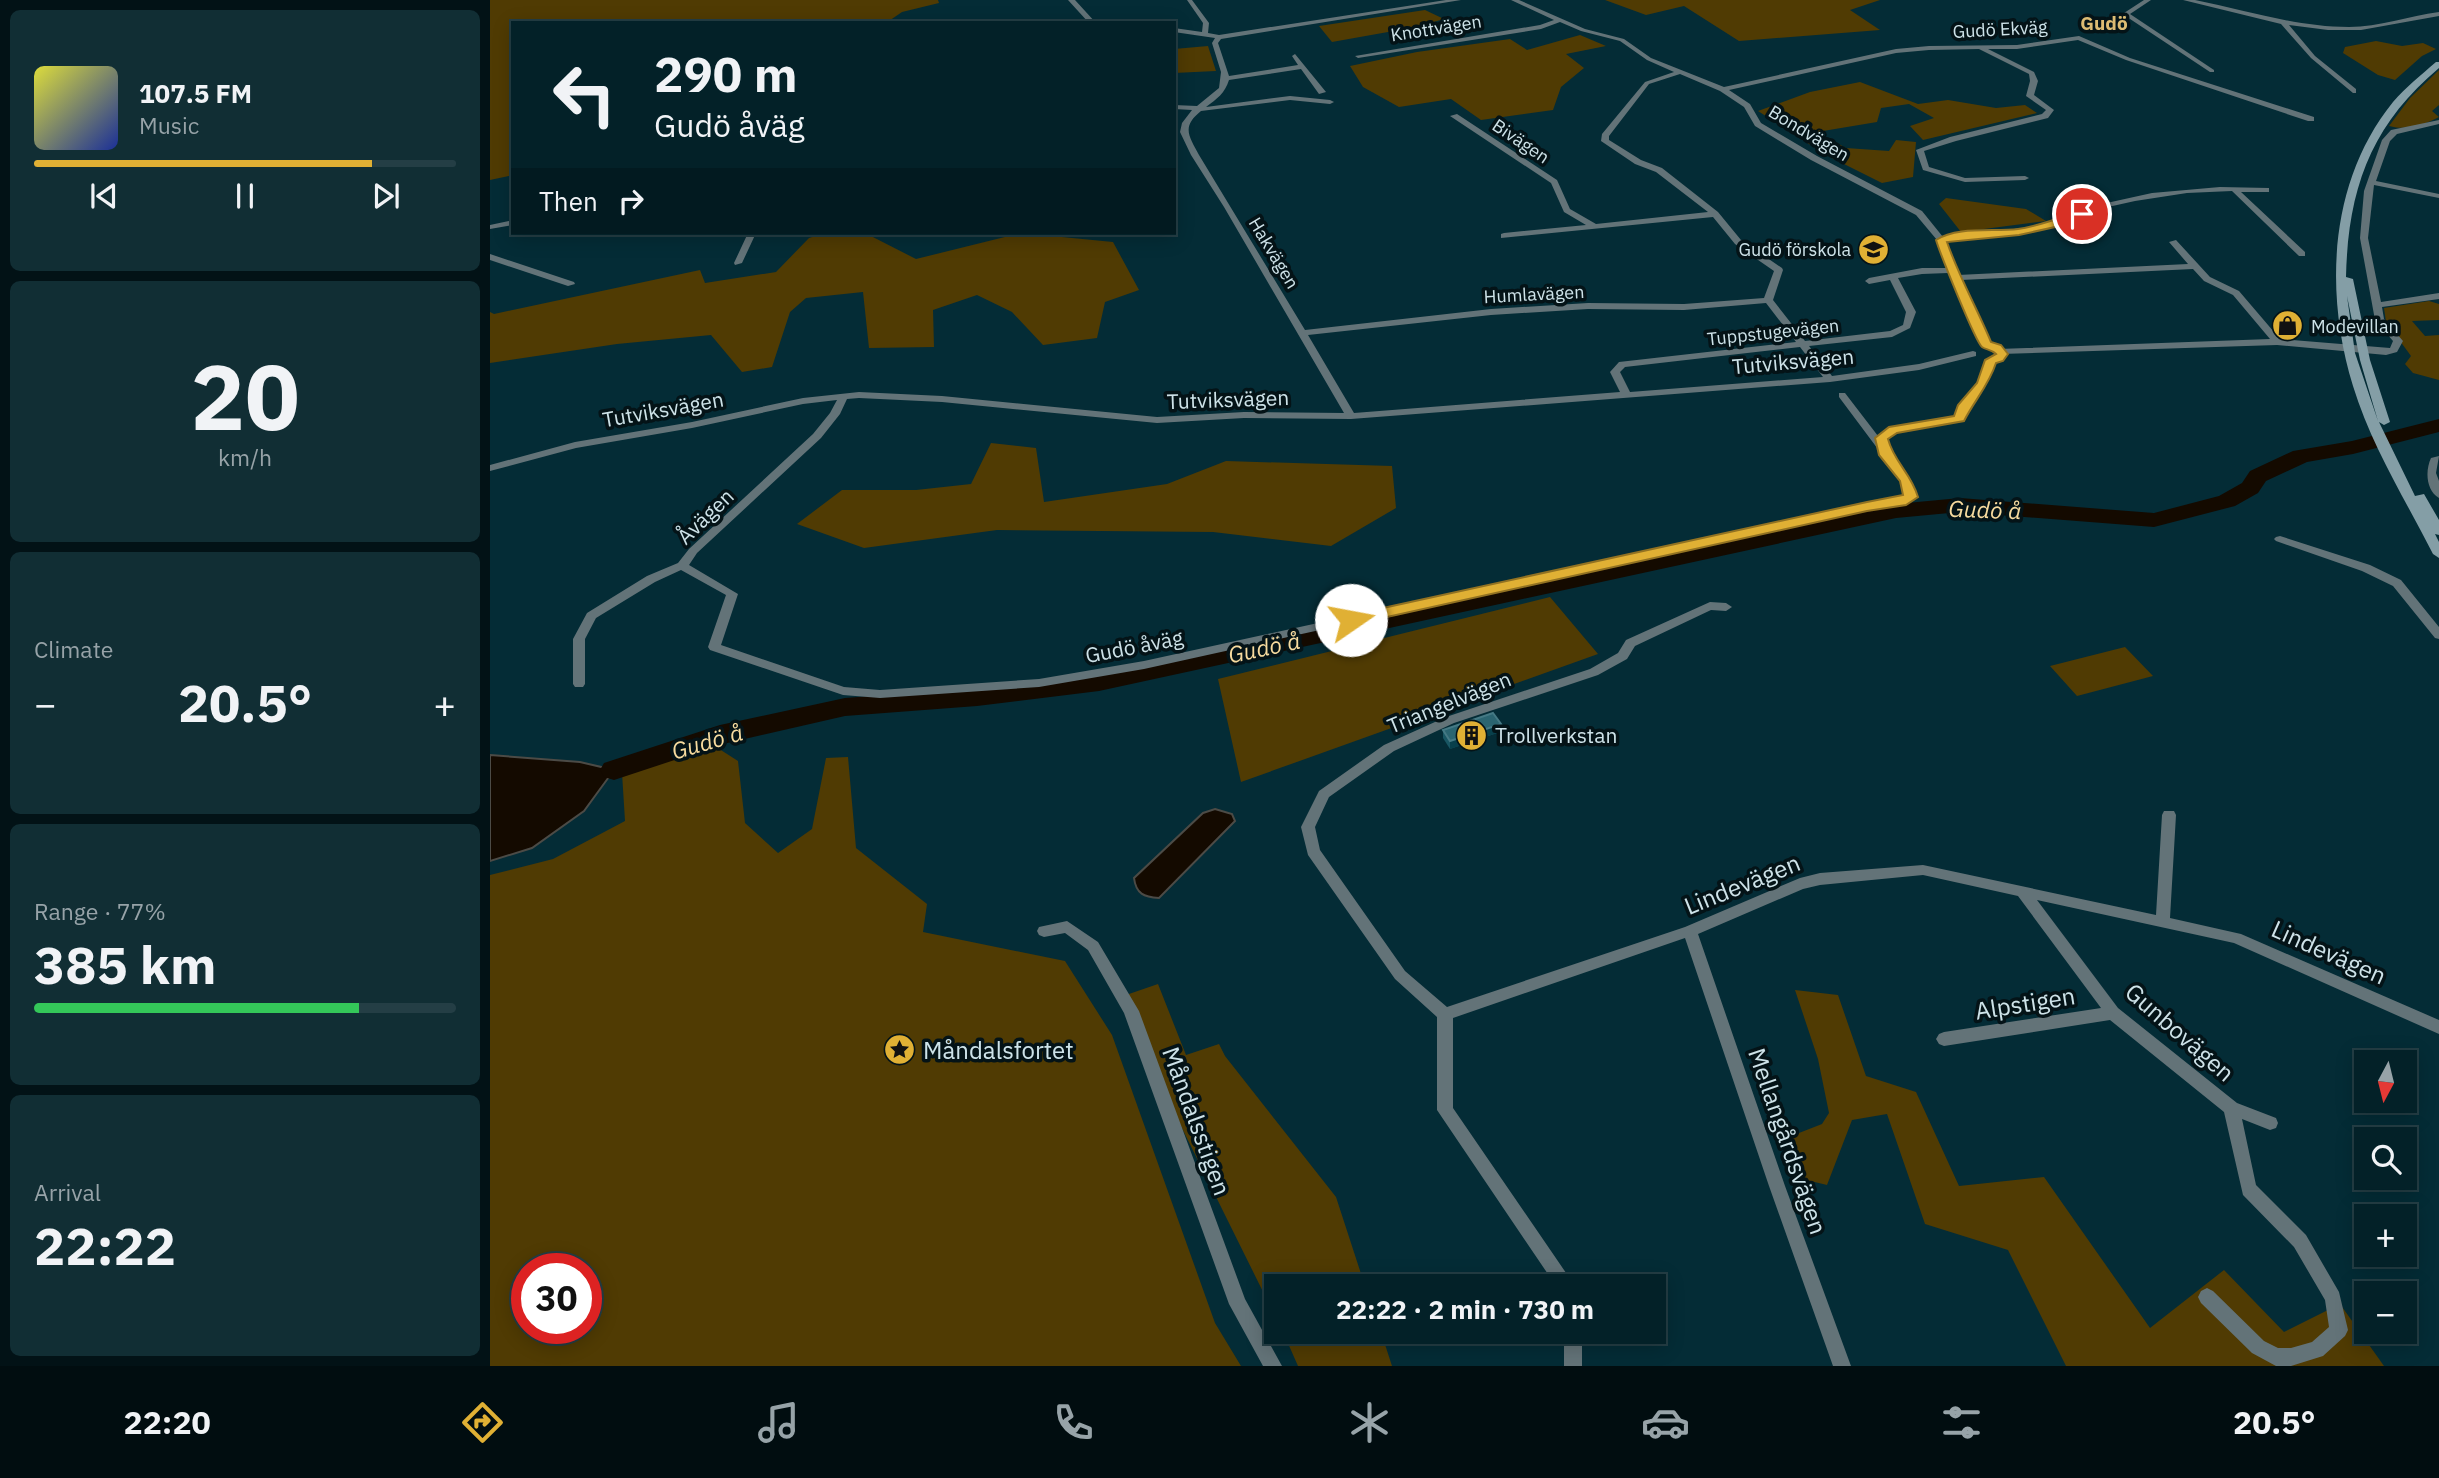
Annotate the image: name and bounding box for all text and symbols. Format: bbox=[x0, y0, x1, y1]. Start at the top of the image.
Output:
street label: Knottvägen bbox=[1389, 9, 1483, 47]
district label: Gudö bbox=[2080, 11, 2128, 35]
street label: Gudö Ekväg bbox=[1952, 15, 2049, 43]
text: 290 m bbox=[654, 42, 798, 105]
icon: left bbox=[539, 49, 630, 140]
text: 107.5 FM bbox=[139, 76, 252, 110]
street label: Bondvägen bbox=[1764, 100, 1854, 166]
text: Gudö åväg bbox=[654, 104, 805, 146]
text: Music bbox=[139, 110, 199, 140]
street label: Bivägen bbox=[1488, 114, 1554, 168]
icon: previous bbox=[85, 177, 123, 215]
icon: pause bbox=[226, 177, 264, 215]
icon: next bbox=[367, 177, 405, 215]
icon: right bbox=[612, 182, 650, 220]
text: Then bbox=[539, 184, 598, 218]
pin bbox=[2052, 184, 2112, 244]
icon: arrive bbox=[2063, 195, 2101, 233]
street label: Hakvägen bbox=[1244, 213, 1304, 293]
school or university icon: Gudö förskola bbox=[1857, 232, 1891, 266]
place label: Gudö förskola bbox=[1739, 238, 1851, 261]
street label: Humlavägen bbox=[1483, 280, 1585, 308]
shop icon: Modevillan bbox=[2271, 309, 2305, 343]
street label: Tuppstugevägen bbox=[1706, 314, 1840, 350]
place label: Modevillan bbox=[2311, 315, 2399, 338]
text: 20 bbox=[190, 337, 300, 455]
street label: Tutviksvägen bbox=[1731, 342, 1855, 380]
street label: Tutviksvägen bbox=[1166, 383, 1290, 415]
street label: Tutviksvägen bbox=[600, 385, 726, 433]
text: km/h bbox=[218, 442, 272, 472]
street label: Åvägen bbox=[671, 482, 739, 550]
water label: Gudö å bbox=[1948, 493, 2022, 525]
position arrow bbox=[1314, 583, 1388, 657]
street label: Gudö åväg bbox=[1083, 623, 1185, 669]
water label: Gudö å bbox=[1225, 625, 1303, 669]
text: Climate bbox=[34, 634, 113, 664]
street label: Triangelvägen bbox=[1383, 664, 1515, 740]
text: 20.5° bbox=[178, 669, 312, 736]
text: − bbox=[34, 679, 57, 728]
text: + bbox=[433, 679, 456, 728]
water label: Gudö å bbox=[668, 717, 746, 765]
building icon: Trollverkstan bbox=[1455, 718, 1489, 752]
place label: Trollverkstan bbox=[1495, 721, 1617, 749]
street label: Lindevägen bbox=[1679, 846, 1805, 922]
text: Range · 77% bbox=[34, 896, 166, 926]
street label: Lindevägen bbox=[2267, 913, 2391, 991]
text: 385 km bbox=[34, 931, 216, 998]
street label: Gunbovägen bbox=[2119, 976, 2241, 1088]
street label: Alpstigen bbox=[1973, 979, 2077, 1027]
place icon: Måndalsfortet bbox=[883, 1033, 917, 1067]
place label: Måndalsfortet bbox=[923, 1034, 1074, 1066]
street label: Måndalsstigen bbox=[1155, 1042, 1239, 1200]
street label: Mellangårdsvägen bbox=[1741, 1044, 1835, 1238]
north arrow bbox=[2354, 1050, 2417, 1113]
map controls bbox=[2354, 1050, 2417, 1344]
button: search bbox=[2354, 1127, 2417, 1190]
text: Arrival bbox=[34, 1177, 101, 1207]
button: + bbox=[2354, 1204, 2417, 1267]
text: 22:22 bbox=[34, 1212, 176, 1279]
speed limit sign: 30 bbox=[511, 1253, 602, 1344]
button: − bbox=[2354, 1281, 2417, 1344]
text: 22:22 · 2 min · 730 m bbox=[1336, 1292, 1594, 1326]
icon: directions bbox=[458, 1398, 507, 1447]
icon: music bbox=[754, 1398, 803, 1447]
icon: phone bbox=[1049, 1398, 1098, 1447]
icon: climate bbox=[1345, 1398, 1394, 1447]
icon: car bbox=[1641, 1398, 1690, 1447]
icon: filters bbox=[1937, 1398, 1986, 1447]
text: 22:20 bbox=[123, 1401, 211, 1443]
text: 20.5° bbox=[2233, 1401, 2316, 1443]

